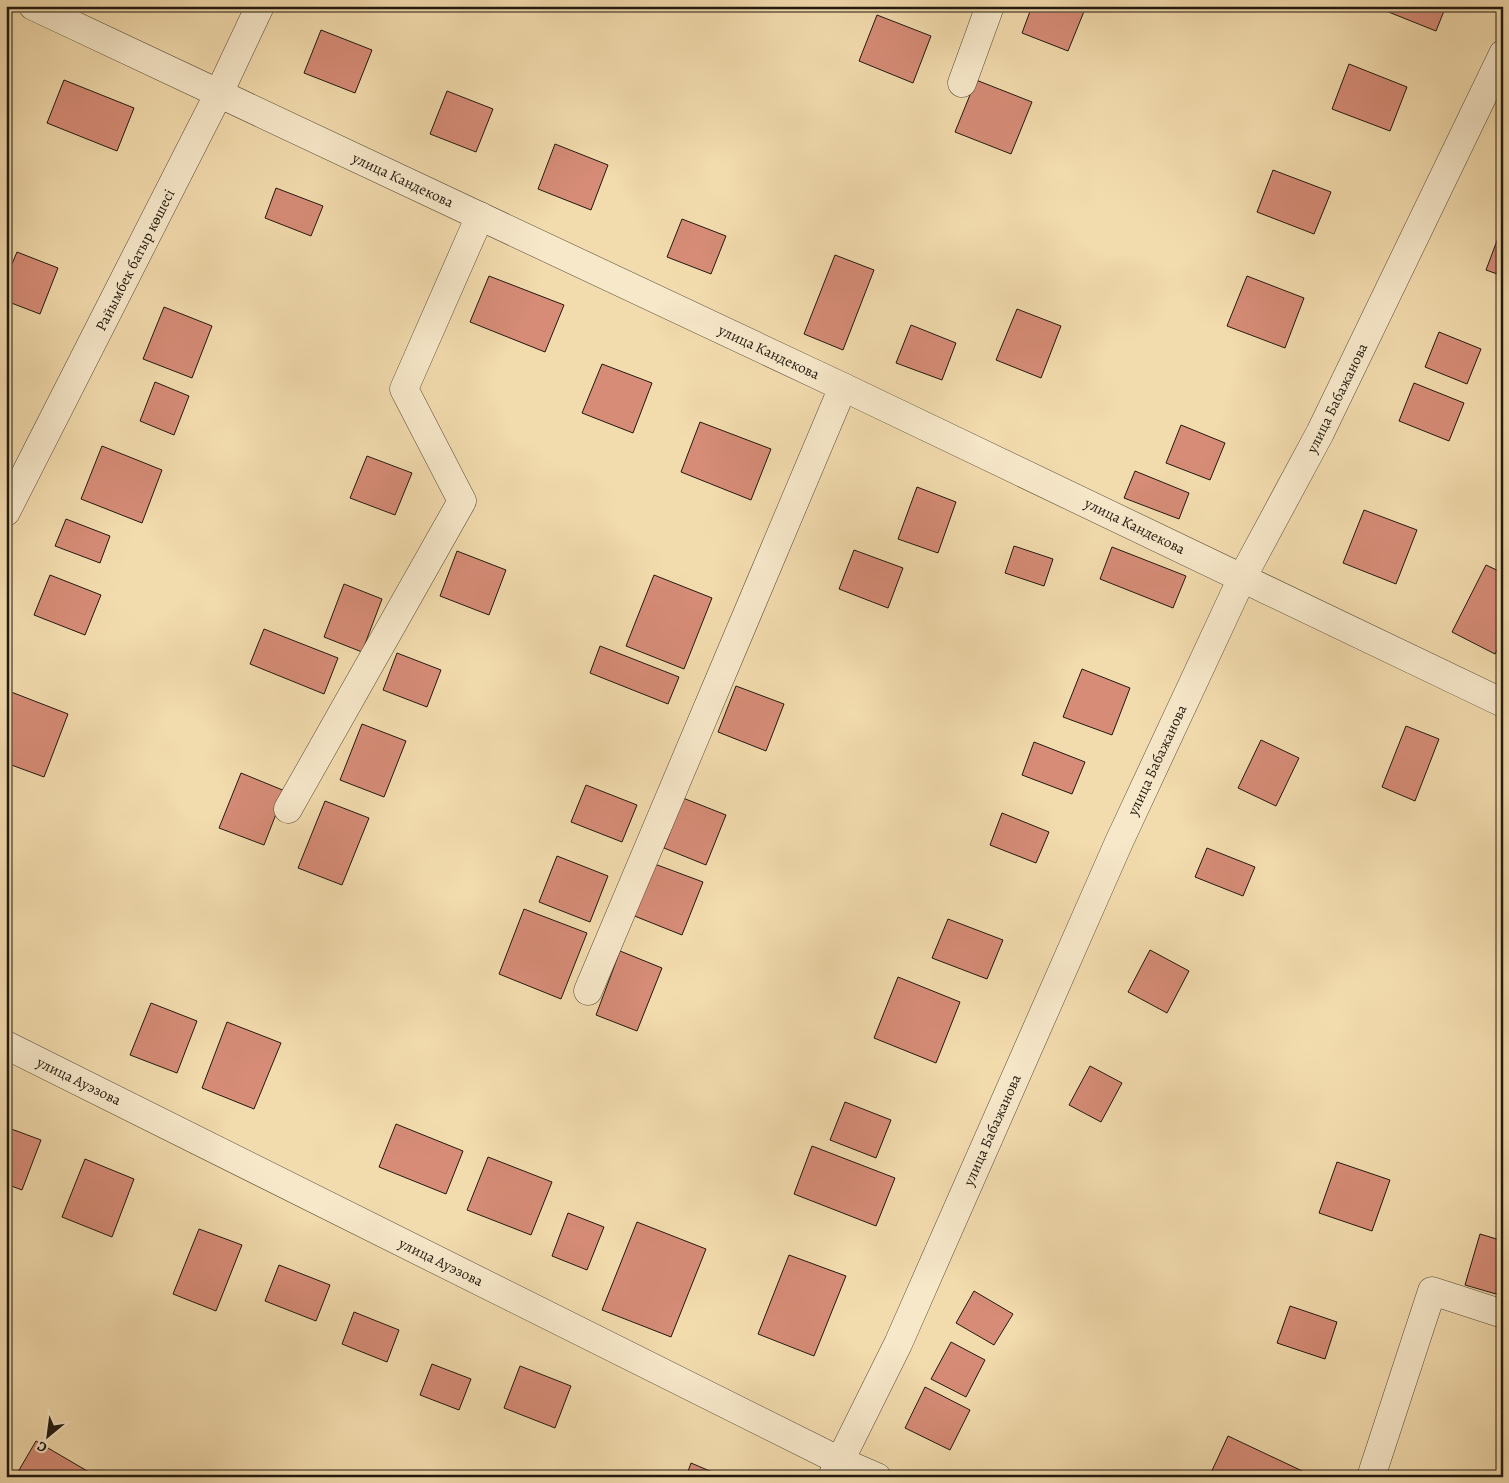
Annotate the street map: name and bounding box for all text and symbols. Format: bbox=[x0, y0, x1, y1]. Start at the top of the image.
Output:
street label: улица Кандекова bbox=[348, 147, 457, 212]
street label: Райымбек батыр көшесі bbox=[91, 186, 179, 334]
street label: улица Кандекова bbox=[714, 319, 823, 384]
street label: улица Бабажанова bbox=[1301, 340, 1372, 457]
street label: улица Кандекова bbox=[1080, 493, 1189, 559]
street label: улица Бабажанова bbox=[1122, 701, 1191, 820]
street label: улица Ауэзова bbox=[33, 1052, 125, 1110]
street label: улица Бабажанова bbox=[958, 1071, 1026, 1190]
street label: улица Ауэзова bbox=[395, 1233, 487, 1291]
north arrow bbox=[22, 1410, 72, 1460]
text: С bbox=[33, 1436, 50, 1457]

